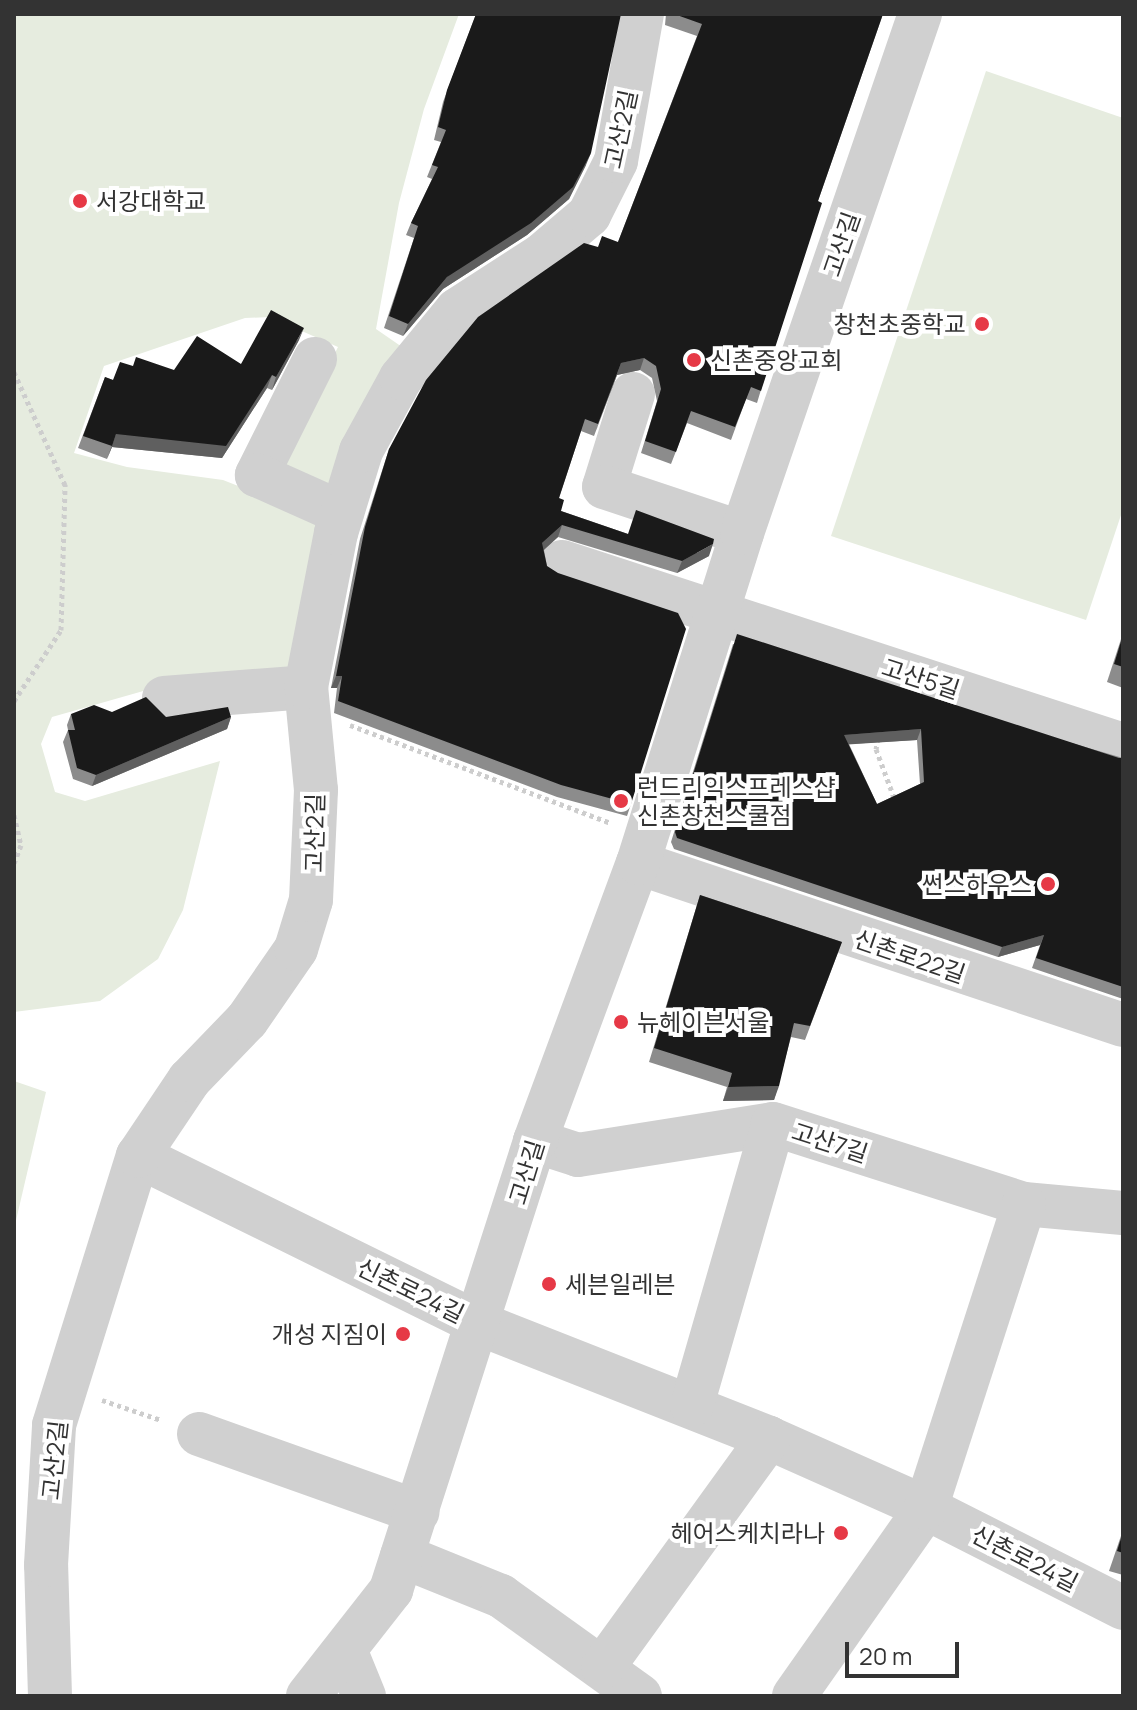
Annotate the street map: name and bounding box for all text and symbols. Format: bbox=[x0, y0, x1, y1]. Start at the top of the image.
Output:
street label: 고산2길 bbox=[598, 87, 642, 171]
place label: 서강대학교 bbox=[96, 187, 206, 215]
marker: 서강대학교 bbox=[71, 192, 89, 210]
street label: 고산길 bbox=[817, 208, 865, 280]
place label: 창천초중학교 bbox=[834, 310, 966, 338]
marker: 창천초중학교 bbox=[973, 315, 991, 333]
place label: 신촌중앙교회 bbox=[710, 346, 842, 374]
marker: 신촌중앙교회 bbox=[685, 351, 703, 369]
street label: 고산5길 bbox=[878, 652, 964, 704]
place label: 런드리익스프레스샵 신촌창천스쿨점 bbox=[637, 773, 836, 829]
marker: 런드리익스프레스샵 신촌창천스쿨점 bbox=[612, 792, 630, 810]
street label: 고산2길 bbox=[299, 793, 329, 873]
place label: 썬스하우스 bbox=[922, 870, 1032, 898]
marker: 썬스하우스 bbox=[1039, 875, 1057, 893]
street label: 신촌로22길 bbox=[851, 924, 969, 988]
place label: 뉴헤이븐서울 bbox=[637, 1008, 769, 1036]
marker: 뉴헤이븐서울 bbox=[612, 1013, 630, 1031]
street label: 고산7길 bbox=[788, 1116, 872, 1168]
street label: 고산길 bbox=[503, 1136, 549, 1208]
street label: 신촌로24길 bbox=[353, 1252, 469, 1328]
place label: 세븐일레븐 bbox=[565, 1270, 675, 1298]
marker: 세븐일레븐 bbox=[540, 1275, 558, 1293]
place label: 개성 지짐이 bbox=[272, 1320, 387, 1348]
marker: 개성 지짐이 bbox=[394, 1325, 412, 1343]
street label: 고산2길 bbox=[36, 1419, 72, 1501]
place label: 헤어스케치라나 bbox=[670, 1519, 825, 1547]
street label: 신촌로24길 bbox=[967, 1519, 1083, 1597]
marker: 헤어스케치라나 bbox=[832, 1524, 850, 1542]
scale bar bbox=[849, 1626, 963, 1676]
text: 20 m bbox=[859, 1639, 912, 1672]

